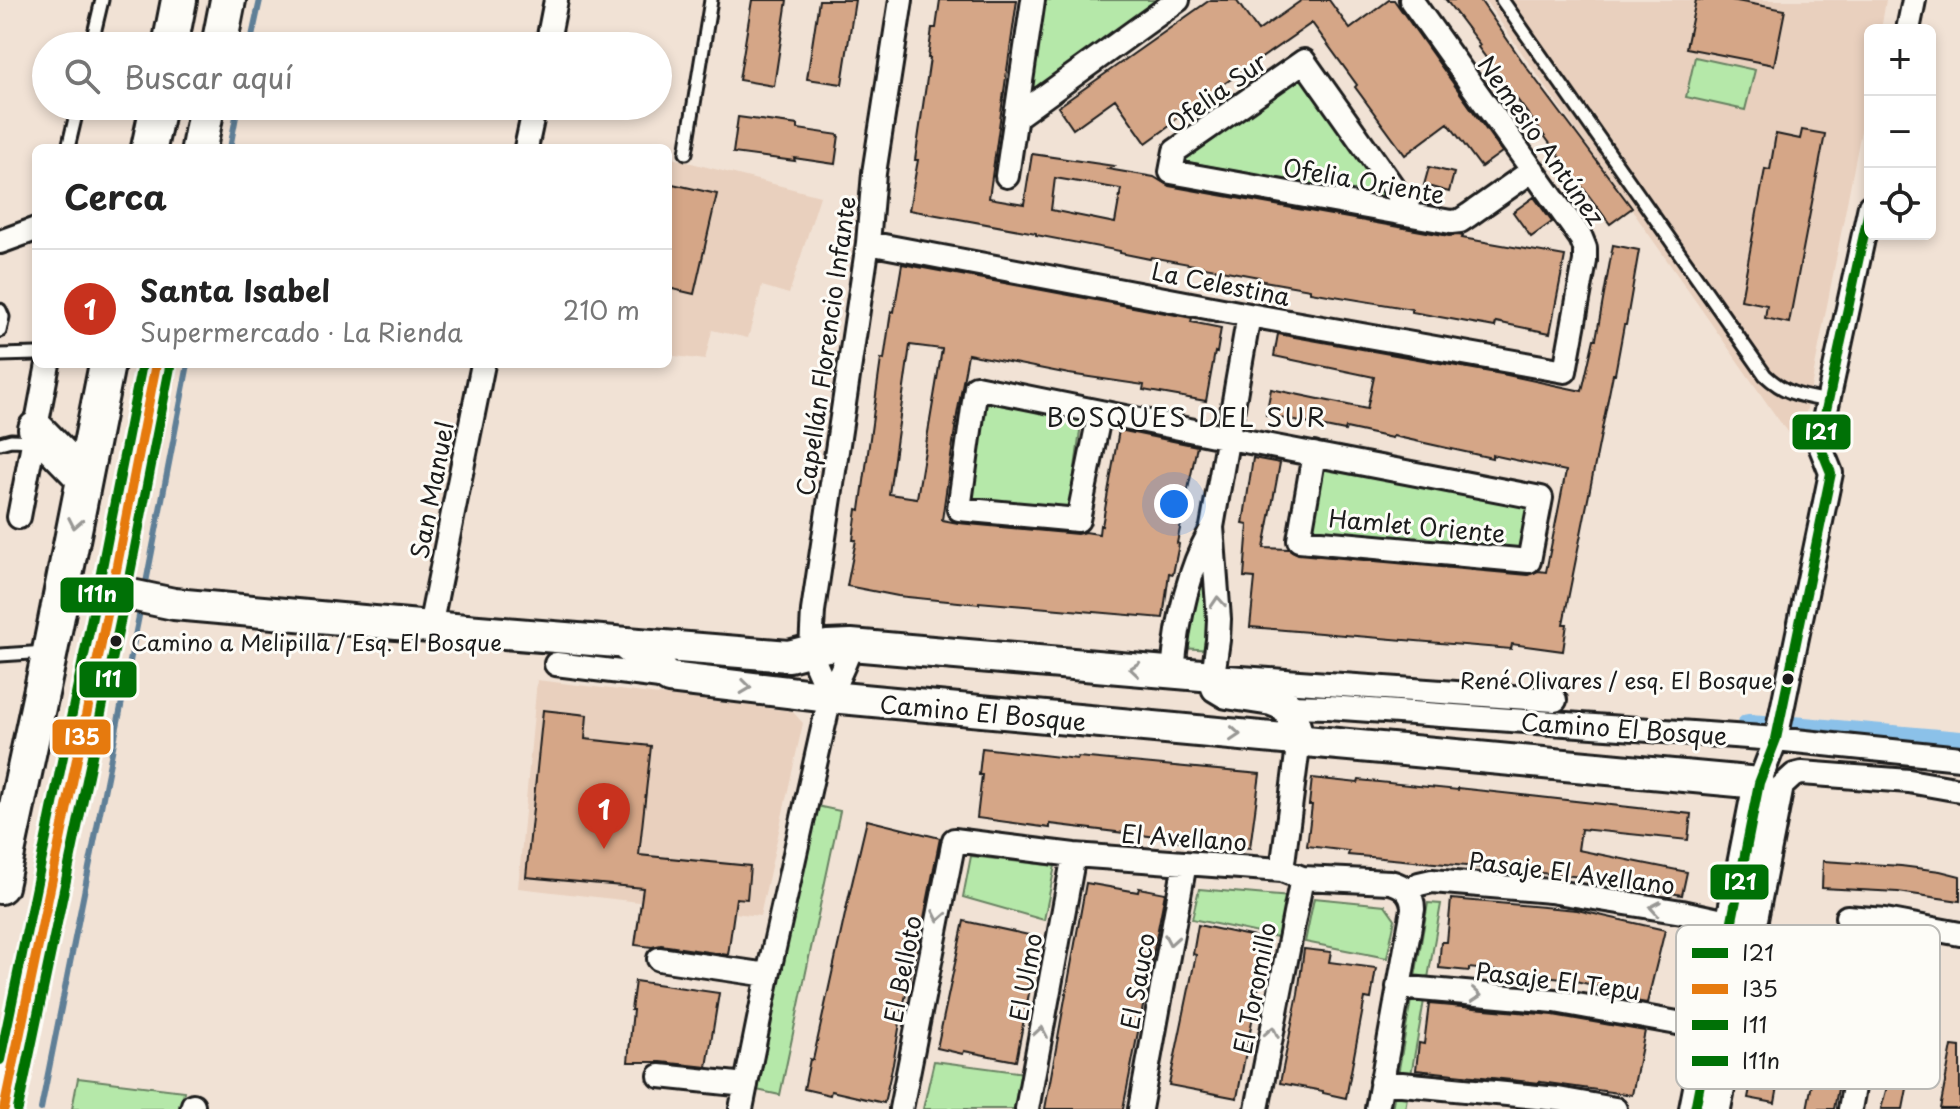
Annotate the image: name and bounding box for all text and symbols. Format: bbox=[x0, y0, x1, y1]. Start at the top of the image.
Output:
map controls bbox=[1864, 24, 1936, 240]
button: + bbox=[1864, 24, 1936, 96]
search box bbox=[32, 32, 672, 120]
street label: Ofelia Sur bbox=[1158, 43, 1275, 141]
street label: Nemesio Antúnez bbox=[1470, 48, 1614, 232]
icon: search bbox=[60, 54, 104, 98]
text: Buscar aquí bbox=[124, 54, 293, 99]
button: − bbox=[1864, 96, 1936, 168]
street label: Ofelia Oriente bbox=[1280, 148, 1448, 212]
button: locate bbox=[1864, 168, 1936, 240]
text: Cerca bbox=[64, 170, 167, 222]
street label: Capellán Florencio Infante bbox=[786, 194, 864, 498]
street label: La Celestina bbox=[1149, 252, 1293, 314]
text: Santa Isabel bbox=[140, 267, 330, 312]
text: 1 bbox=[84, 290, 96, 329]
text: 210 m bbox=[563, 290, 640, 329]
text: Supermercado · La Rienda bbox=[140, 312, 463, 351]
district label: BOSQUES DEL SUR bbox=[1047, 397, 1327, 436]
line badge: I21 bbox=[1791, 413, 1852, 451]
text: I21 bbox=[1804, 414, 1838, 447]
street label: San Manuel bbox=[400, 418, 462, 562]
your location bbox=[1154, 484, 1194, 524]
street label: Hamlet Oriente bbox=[1327, 499, 1507, 551]
one-way arrow bbox=[67, 516, 84, 529]
line badge: I11n bbox=[59, 576, 135, 614]
text: I11n bbox=[77, 576, 117, 609]
one-way arrow bbox=[1210, 595, 1227, 608]
place label: Camino a Melipilla / Esq. El Bosque bbox=[131, 625, 502, 658]
marker: Camino a Melipilla / Esq. El Bosque bbox=[108, 633, 124, 649]
line badge: I11 bbox=[78, 660, 138, 699]
text: I11 bbox=[94, 661, 122, 694]
one-way arrow bbox=[1128, 661, 1141, 678]
place label: René Olivares / esq. El Bosque bbox=[1460, 663, 1773, 696]
marker: René Olivares / esq. El Bosque bbox=[1780, 671, 1796, 687]
one-way arrow bbox=[740, 678, 753, 695]
street label: Camino El Bosque bbox=[878, 685, 1088, 739]
street label: Camino El Bosque bbox=[1520, 703, 1728, 753]
line badge: I35 bbox=[51, 718, 112, 756]
text: I35 bbox=[64, 719, 100, 752]
one-way arrow bbox=[1229, 725, 1242, 742]
pin: 1 bbox=[578, 783, 630, 849]
street label: El Avellano bbox=[1120, 815, 1248, 859]
street label: Pasaje El Avellano bbox=[1467, 841, 1677, 903]
line badge: I21 bbox=[1709, 863, 1770, 901]
text: I21 bbox=[1723, 864, 1757, 897]
one-way arrow bbox=[1649, 900, 1662, 917]
one-way arrow bbox=[931, 909, 948, 923]
street label: El Belloto bbox=[874, 912, 930, 1026]
street label: El Toromillo bbox=[1224, 919, 1284, 1057]
legend bbox=[1676, 925, 1940, 1089]
street label: El Ulmo bbox=[1000, 930, 1050, 1024]
street label: El Sauco bbox=[1111, 930, 1163, 1032]
one-way arrow bbox=[1163, 933, 1180, 946]
text: I21 bbox=[1742, 935, 1774, 968]
street label: Pasaje El Tepu bbox=[1474, 952, 1642, 1008]
text: I35 bbox=[1742, 971, 1778, 1004]
one-way arrow bbox=[1470, 986, 1483, 1003]
text: I11 bbox=[1742, 1007, 1767, 1040]
one-way arrow bbox=[1032, 1026, 1049, 1039]
one-way arrow bbox=[1263, 1026, 1280, 1039]
text: I11n bbox=[1742, 1043, 1780, 1076]

